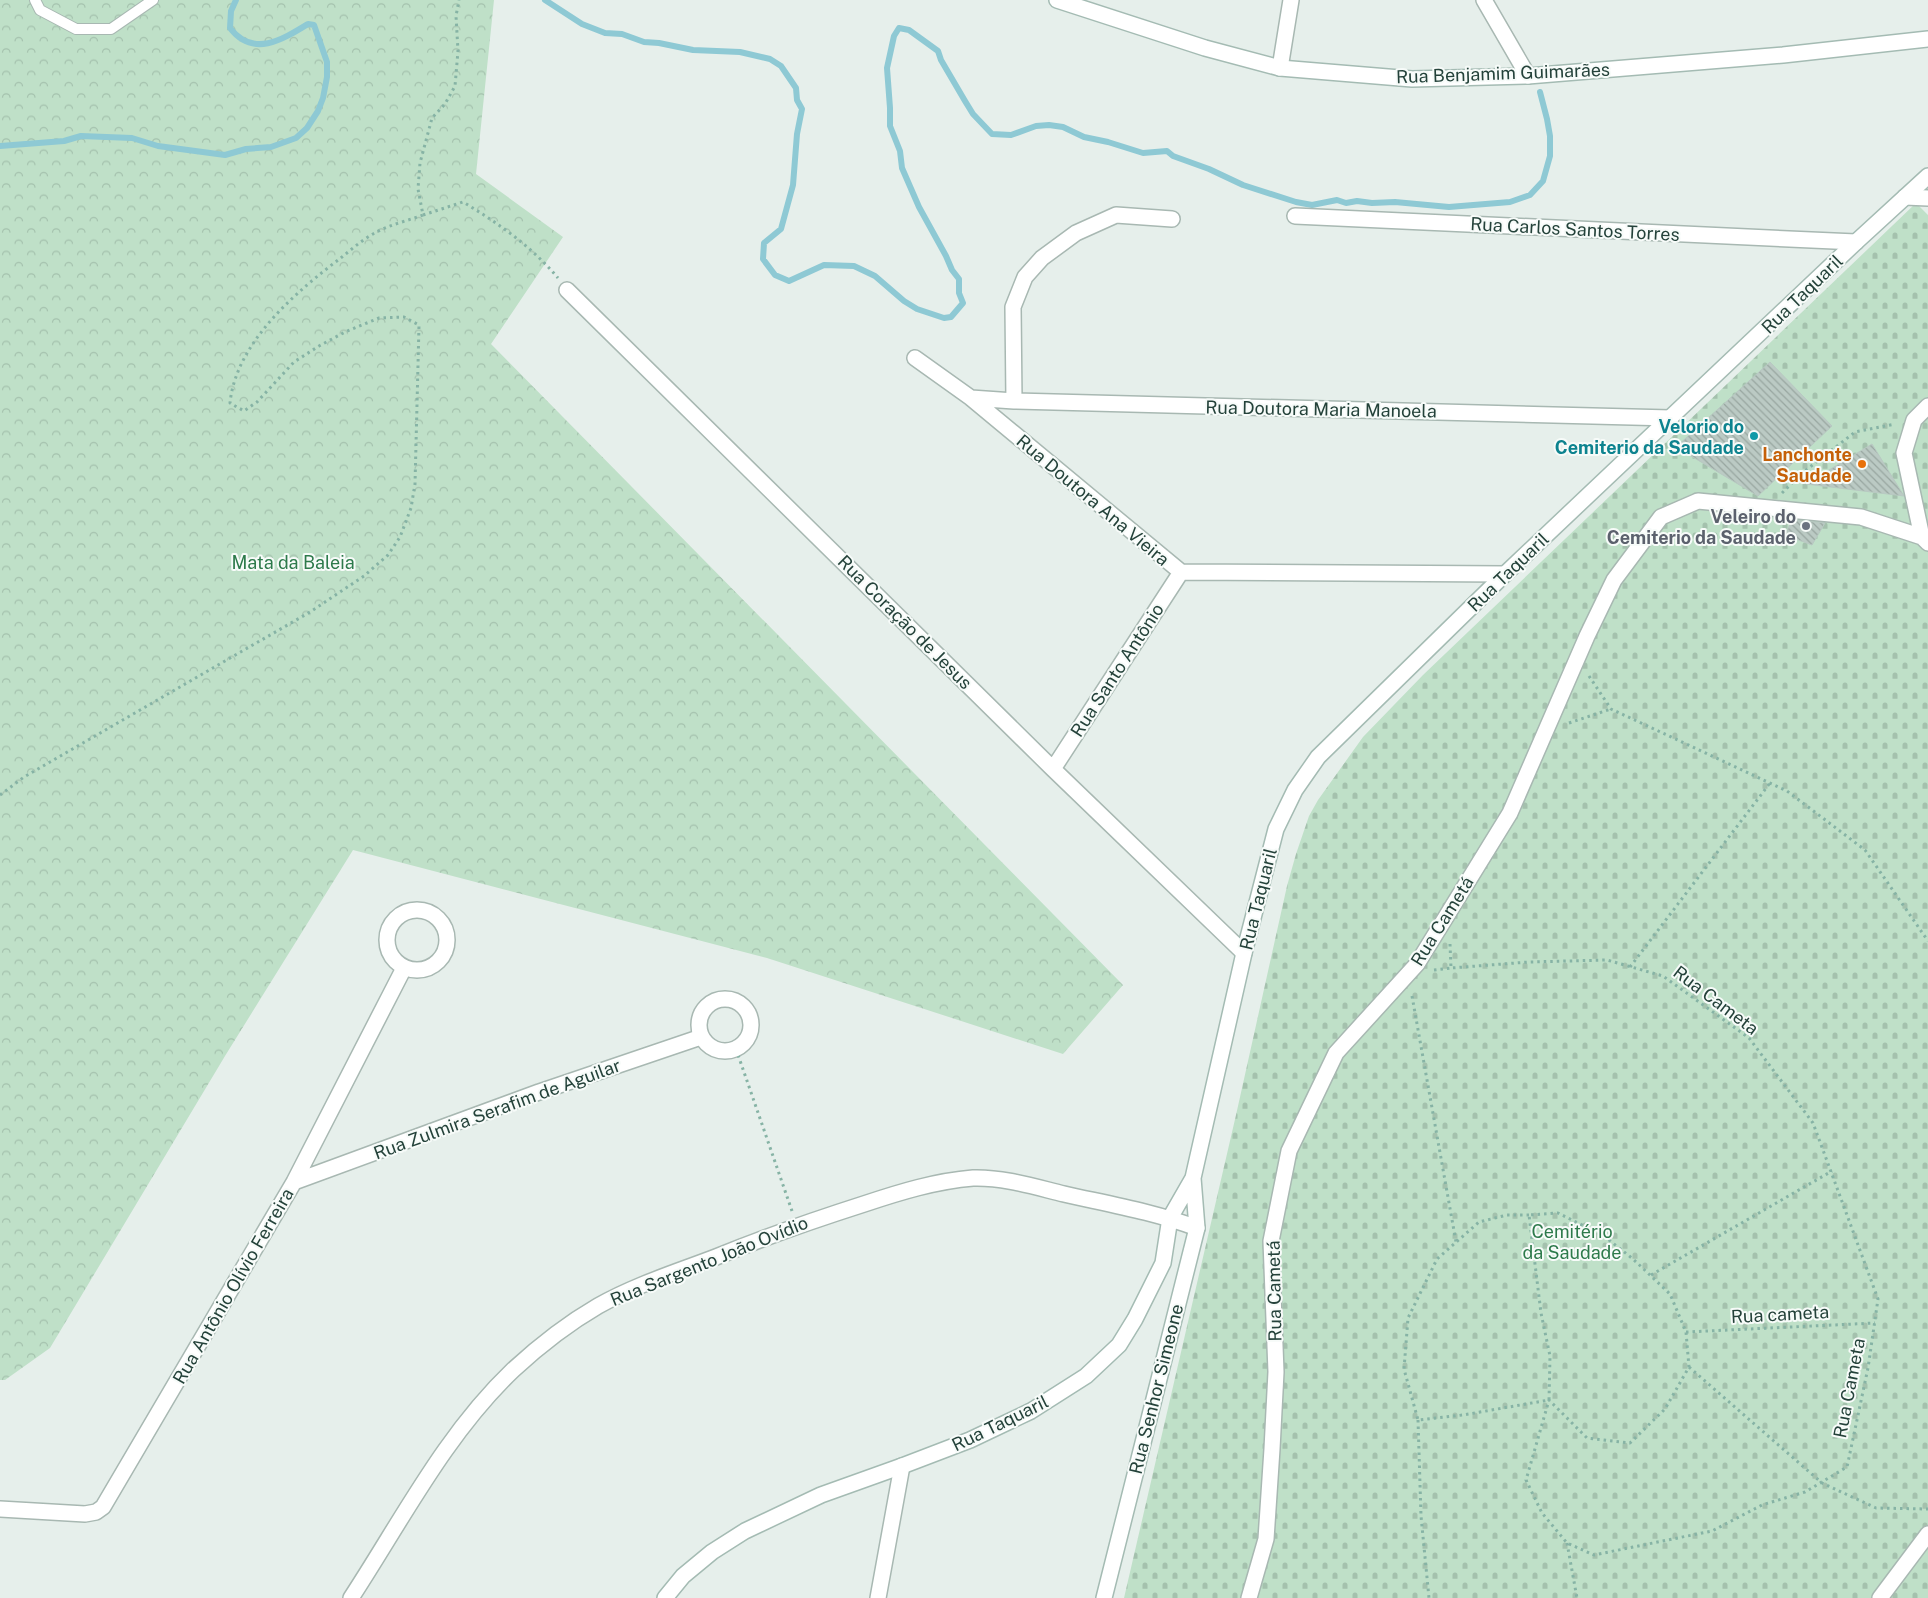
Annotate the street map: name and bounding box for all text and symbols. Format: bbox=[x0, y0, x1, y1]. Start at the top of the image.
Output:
street label: Rua Benjamim Guimarães bbox=[1396, 59, 1610, 87]
street label: Rua Carlos Santos Torres bbox=[1470, 213, 1680, 245]
street label: Rua Taquaril bbox=[1757, 250, 1847, 338]
street label: Rua Doutora Maria Manoela bbox=[1205, 396, 1437, 422]
place label: Velorio do Cemiterio da Saudade bbox=[1555, 416, 1744, 458]
street label: Rua Doutora Ana Vieira bbox=[1012, 430, 1174, 570]
marker: Velorio do Cemiterio da Saudade bbox=[1748, 430, 1760, 442]
place label: Lanchonte Saudade bbox=[1762, 444, 1852, 486]
marker: Lanchonte Saudade bbox=[1856, 458, 1868, 470]
place label: Veleiro do Cemiterio da Saudade bbox=[1607, 506, 1796, 548]
marker: Veleiro do Cemiterio da Saudade bbox=[1800, 520, 1812, 532]
street label: Rua Taquaril bbox=[1463, 528, 1553, 616]
street label: Rua Coração de Jesus bbox=[834, 551, 976, 693]
park label: Mata da Baleia bbox=[231, 552, 355, 573]
street label: Rua Santo Antônio bbox=[1066, 599, 1168, 741]
street label: Rua Taquaril bbox=[1235, 846, 1281, 952]
street label: Rua Cametá bbox=[1406, 872, 1478, 970]
street label: Rua Cameta bbox=[1669, 961, 1763, 1039]
street label: Rua Zulmira Serafim de Aguilar bbox=[371, 1054, 623, 1164]
street label: Rua Antônio Olívio Ferreira bbox=[168, 1184, 298, 1388]
street label: Rua Sargento João Ovídio bbox=[607, 1212, 811, 1310]
park label: Cemitério da Saudade bbox=[1522, 1221, 1622, 1263]
street label: Rua Cametá bbox=[1263, 1240, 1285, 1342]
street label: Rua cameta bbox=[1730, 1301, 1830, 1327]
street label: Rua Senhor Simeone bbox=[1125, 1302, 1187, 1476]
street label: Rua Cameta bbox=[1829, 1336, 1869, 1440]
street label: Rua Taquaril bbox=[948, 1391, 1052, 1455]

